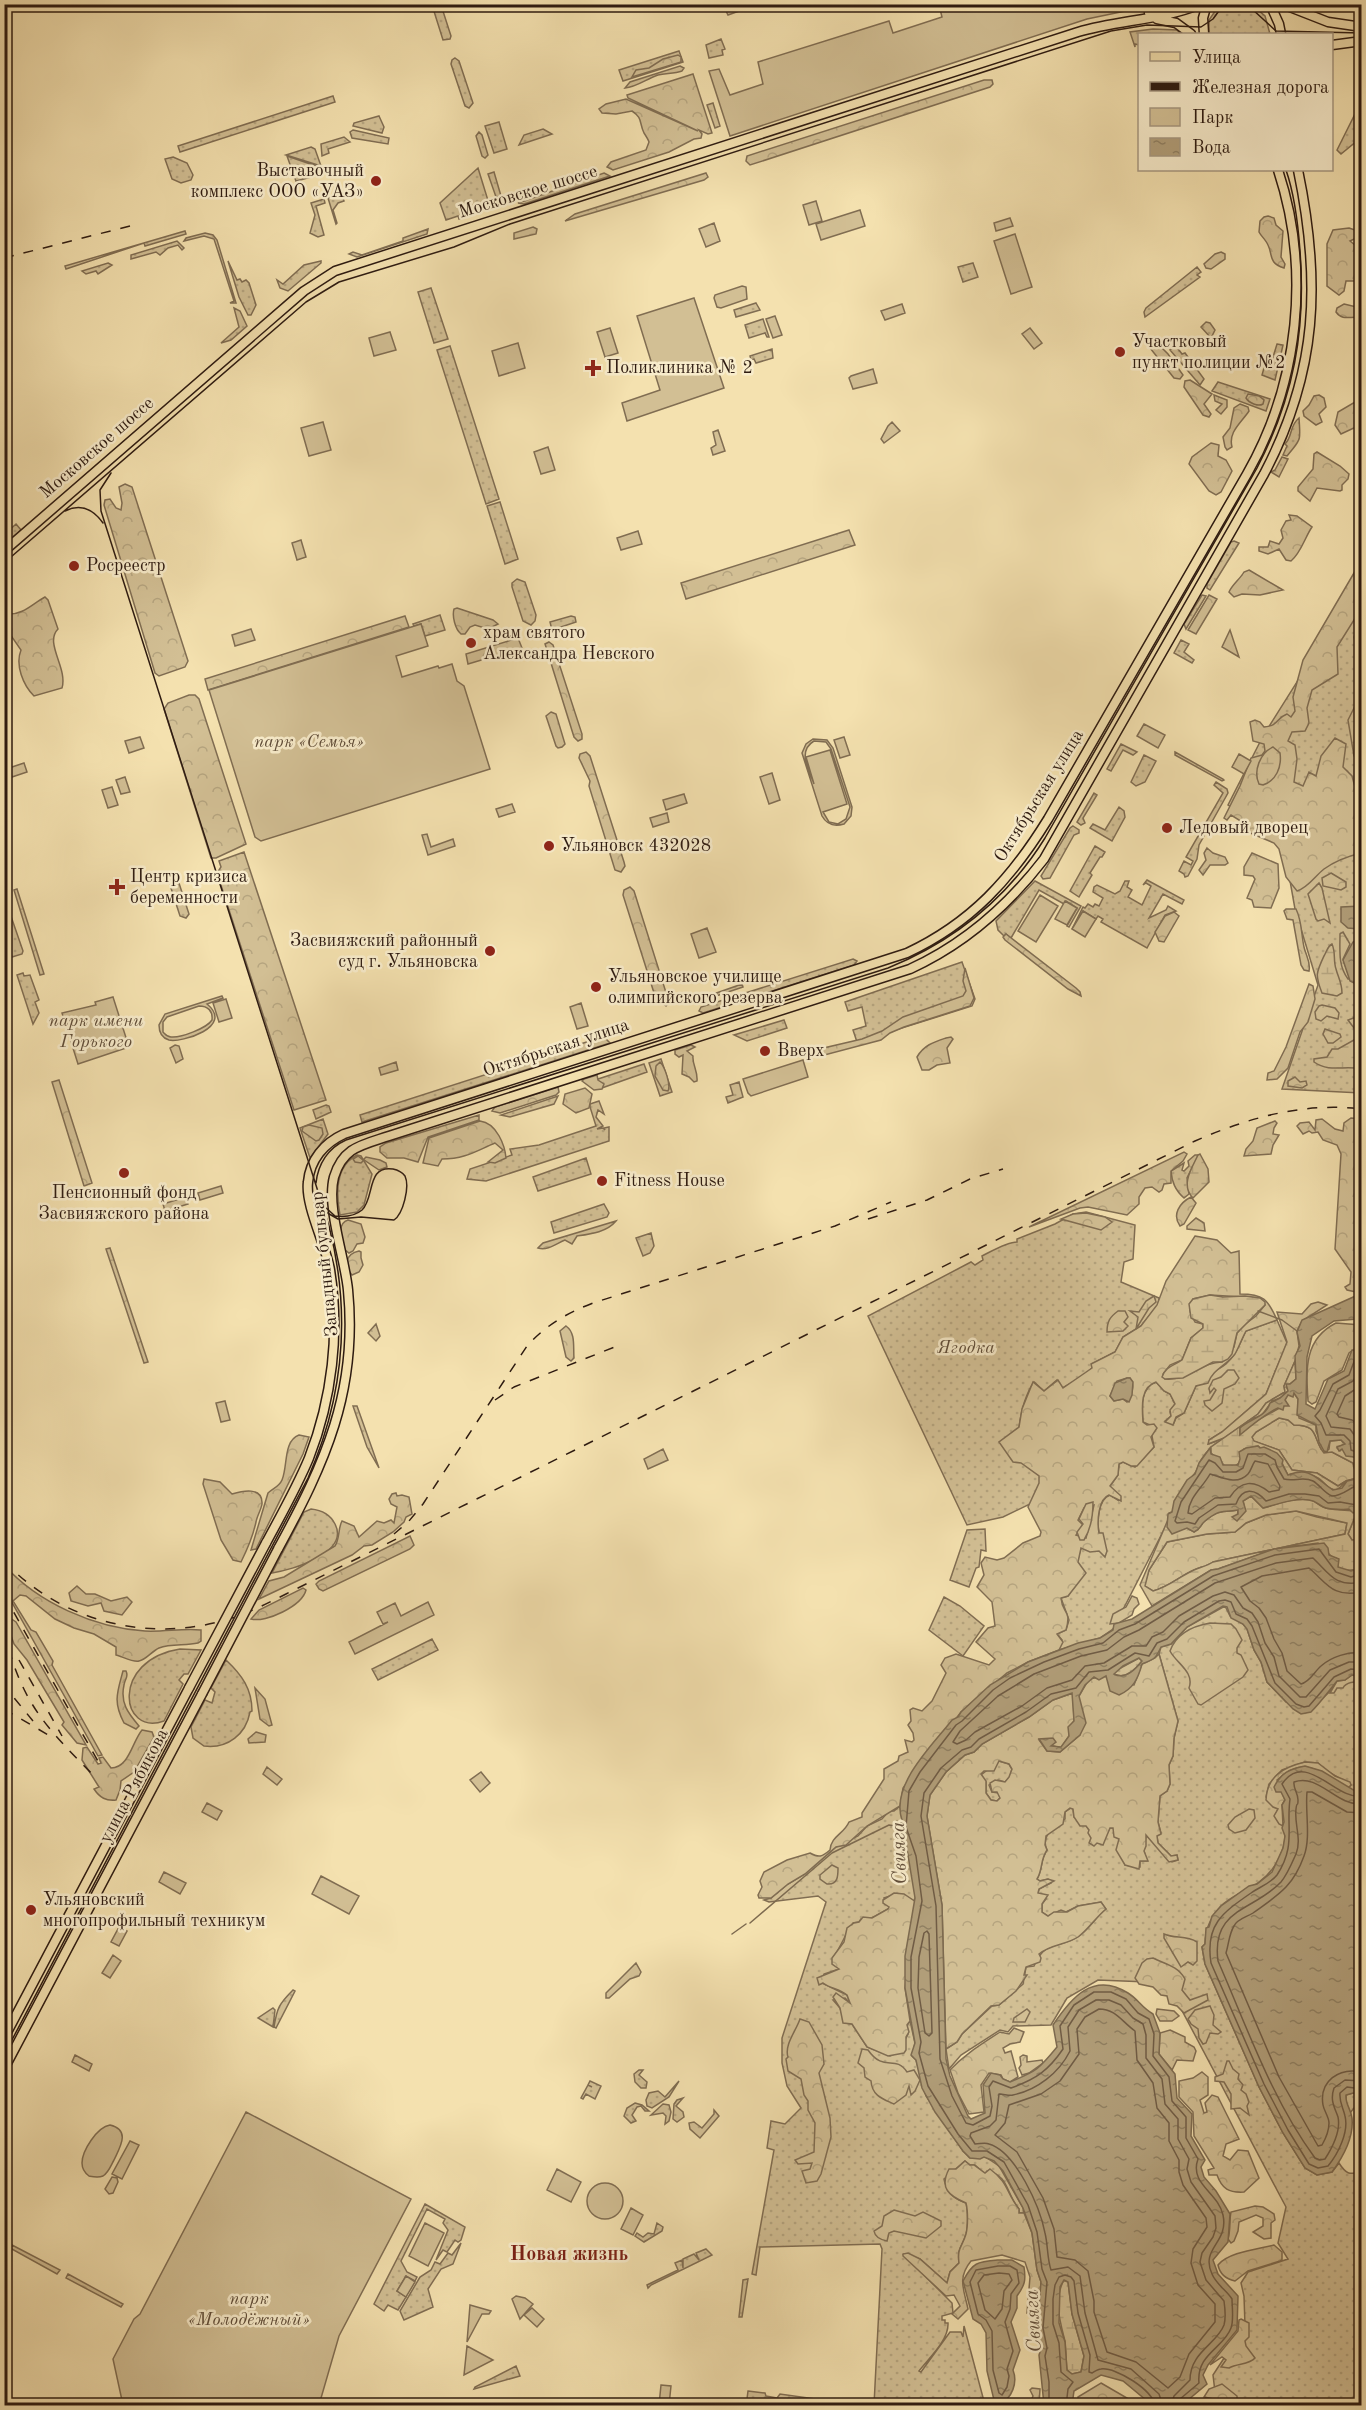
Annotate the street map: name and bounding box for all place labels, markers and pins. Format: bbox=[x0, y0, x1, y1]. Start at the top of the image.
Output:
place label: Выставочный комплекс ООО «УАЗ» bbox=[191, 162, 364, 201]
marker: Выставочный комплекс ООО «УАЗ» bbox=[369, 174, 383, 188]
place label: Участковый пункт полиции №2 bbox=[1132, 333, 1285, 372]
marker: Участковый пункт полиции №2 bbox=[1113, 345, 1127, 359]
marker: Поликлиника № 2 bbox=[584, 359, 602, 377]
place label: Поликлиника № 2 bbox=[606, 359, 753, 377]
place label: Росреестр bbox=[86, 557, 166, 575]
marker: Росреестр bbox=[67, 559, 81, 573]
place label: храм святого Александра Невского bbox=[483, 624, 655, 663]
marker: храм святого Александра Невского bbox=[464, 636, 478, 650]
place label: Ледовый дворец bbox=[1179, 819, 1308, 837]
marker: Ледовый дворец bbox=[1160, 821, 1174, 835]
place label: Ульяновск 432028 bbox=[561, 837, 711, 855]
marker: Ульяновск 432028 bbox=[542, 839, 556, 853]
place label: Центр кризиса беременности bbox=[130, 868, 248, 907]
marker: Центр кризиса беременности bbox=[108, 878, 126, 896]
place label: Засвияжский районный суд г. Ульяновска bbox=[290, 932, 478, 971]
marker: Засвияжский районный суд г. Ульяновска bbox=[483, 944, 497, 958]
place label: Ульяновское училище олимпийского резерва bbox=[608, 968, 783, 1007]
marker: Ульяновское училище олимпийского резерва bbox=[589, 980, 603, 994]
place label: Вверх bbox=[777, 1042, 825, 1060]
marker: Вверх bbox=[758, 1044, 772, 1058]
marker: Пенсионный фонд Засвияжского района bbox=[117, 1166, 131, 1180]
place label: Fitness House bbox=[614, 1172, 725, 1190]
marker: Fitness House bbox=[595, 1174, 609, 1188]
place label: Пенсионный фонд Засвияжского района bbox=[39, 1184, 210, 1223]
place label: Ульяновский многопрофильный техникум bbox=[43, 1891, 265, 1931]
marker: Ульяновский многопрофильный техникум bbox=[24, 1903, 38, 1917]

